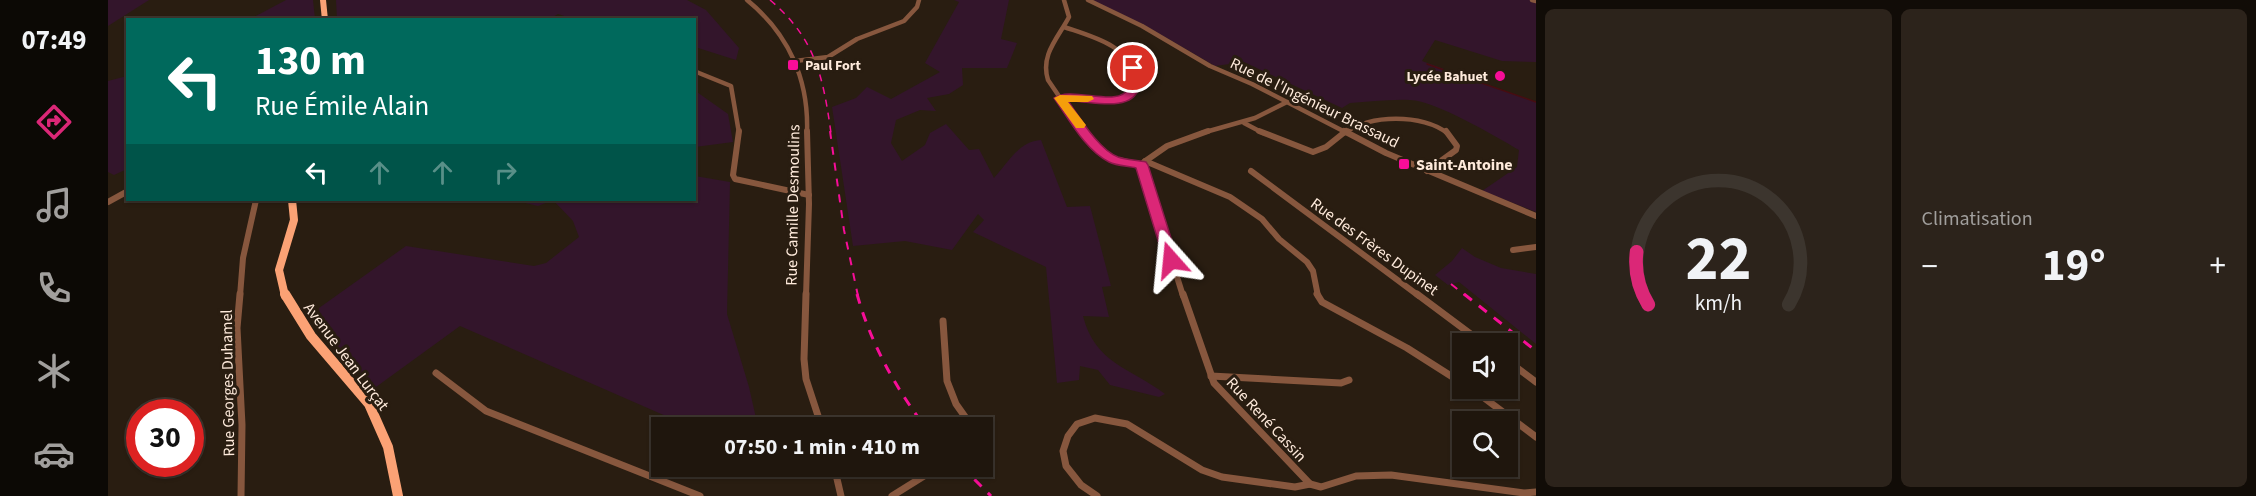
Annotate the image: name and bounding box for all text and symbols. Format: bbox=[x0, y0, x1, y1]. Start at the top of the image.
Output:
text: 07:49 bbox=[21, 21, 87, 60]
text: 130 m bbox=[255, 31, 366, 91]
icon: left bbox=[156, 42, 234, 120]
pin bbox=[1107, 42, 1158, 93]
icon: arrive bbox=[1116, 51, 1149, 84]
street label: Rue de l'Ingénieur Brassaud bbox=[1226, 52, 1403, 153]
place label: Paul Fort bbox=[805, 56, 861, 76]
marker: Paul Fort bbox=[786, 58, 800, 72]
place label: Lycée Bahuet bbox=[1407, 67, 1489, 87]
marker: Lycée Bahuet bbox=[1493, 69, 1507, 83]
text: Rue Émile Alain bbox=[255, 87, 429, 126]
icon: directions bbox=[33, 101, 75, 143]
street label: Rue Camille Desmoulins bbox=[781, 124, 805, 286]
place label: Saint-Antoine bbox=[1416, 154, 1513, 176]
icon: left bbox=[300, 156, 333, 189]
icon: ahead bbox=[363, 156, 396, 189]
icon: ahead bbox=[426, 156, 459, 189]
icon: right bbox=[489, 156, 522, 189]
marker: Saint-Antoine bbox=[1397, 157, 1411, 171]
icon: music bbox=[33, 184, 75, 226]
street label: Rue des Frères Dupinet bbox=[1306, 193, 1443, 301]
text: Climatisation bbox=[1922, 205, 2033, 233]
text: 22 bbox=[1685, 215, 1751, 304]
position arrow bbox=[1139, 228, 1203, 292]
text: 19° bbox=[2042, 234, 2106, 298]
text: − bbox=[1922, 243, 1938, 290]
text: + bbox=[2210, 243, 2226, 290]
icon: phone bbox=[33, 267, 75, 309]
text: km/h bbox=[1694, 288, 1742, 319]
street label: Avenue Jean Lurçat bbox=[298, 298, 394, 416]
street label: Rue Georges Duhamel bbox=[216, 309, 240, 457]
map controls bbox=[1452, 333, 1518, 477]
button: sound bbox=[1452, 333, 1518, 399]
icon: climate bbox=[33, 350, 75, 392]
street label: Rue René Cassin bbox=[1221, 372, 1311, 467]
speed limit sign: 30 bbox=[126, 399, 204, 477]
button: search bbox=[1452, 411, 1518, 477]
text: 07:50 · 1 min · 410 m bbox=[724, 431, 920, 463]
icon: car bbox=[33, 433, 75, 475]

